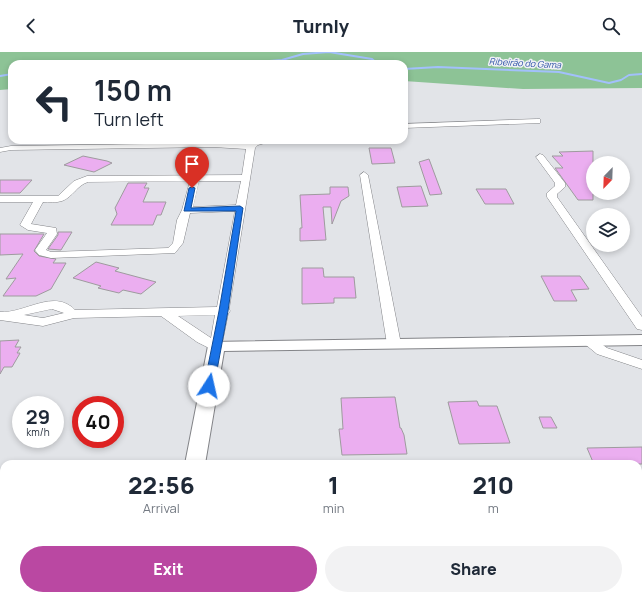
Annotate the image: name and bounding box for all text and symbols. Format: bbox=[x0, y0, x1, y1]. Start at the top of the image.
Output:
text: Turnly bbox=[293, 14, 349, 38]
icon: back bbox=[20, 15, 42, 37]
icon: search bbox=[600, 15, 622, 37]
water label: Ribeirão do Gama bbox=[489, 55, 562, 71]
text: 150 m bbox=[94, 71, 172, 109]
icon: left bbox=[28, 76, 80, 128]
text: Turn left bbox=[94, 107, 164, 131]
pin bbox=[175, 147, 209, 188]
icon: arrive bbox=[181, 153, 203, 175]
north arrow bbox=[586, 156, 630, 200]
map controls bbox=[586, 156, 630, 252]
button: layers bbox=[586, 208, 630, 252]
position arrow bbox=[188, 365, 230, 407]
speed limit sign: 40 bbox=[72, 396, 124, 448]
text: 29 bbox=[26, 403, 50, 430]
text: km/h bbox=[26, 425, 50, 439]
text: 22:56 bbox=[128, 468, 195, 501]
text: 1 bbox=[328, 468, 339, 501]
text: 210 bbox=[472, 468, 514, 501]
text: Arrival bbox=[143, 499, 180, 517]
text: min bbox=[323, 499, 344, 517]
text: m bbox=[488, 499, 499, 517]
button: Exit bbox=[20, 546, 317, 592]
button: Share bbox=[325, 546, 622, 592]

